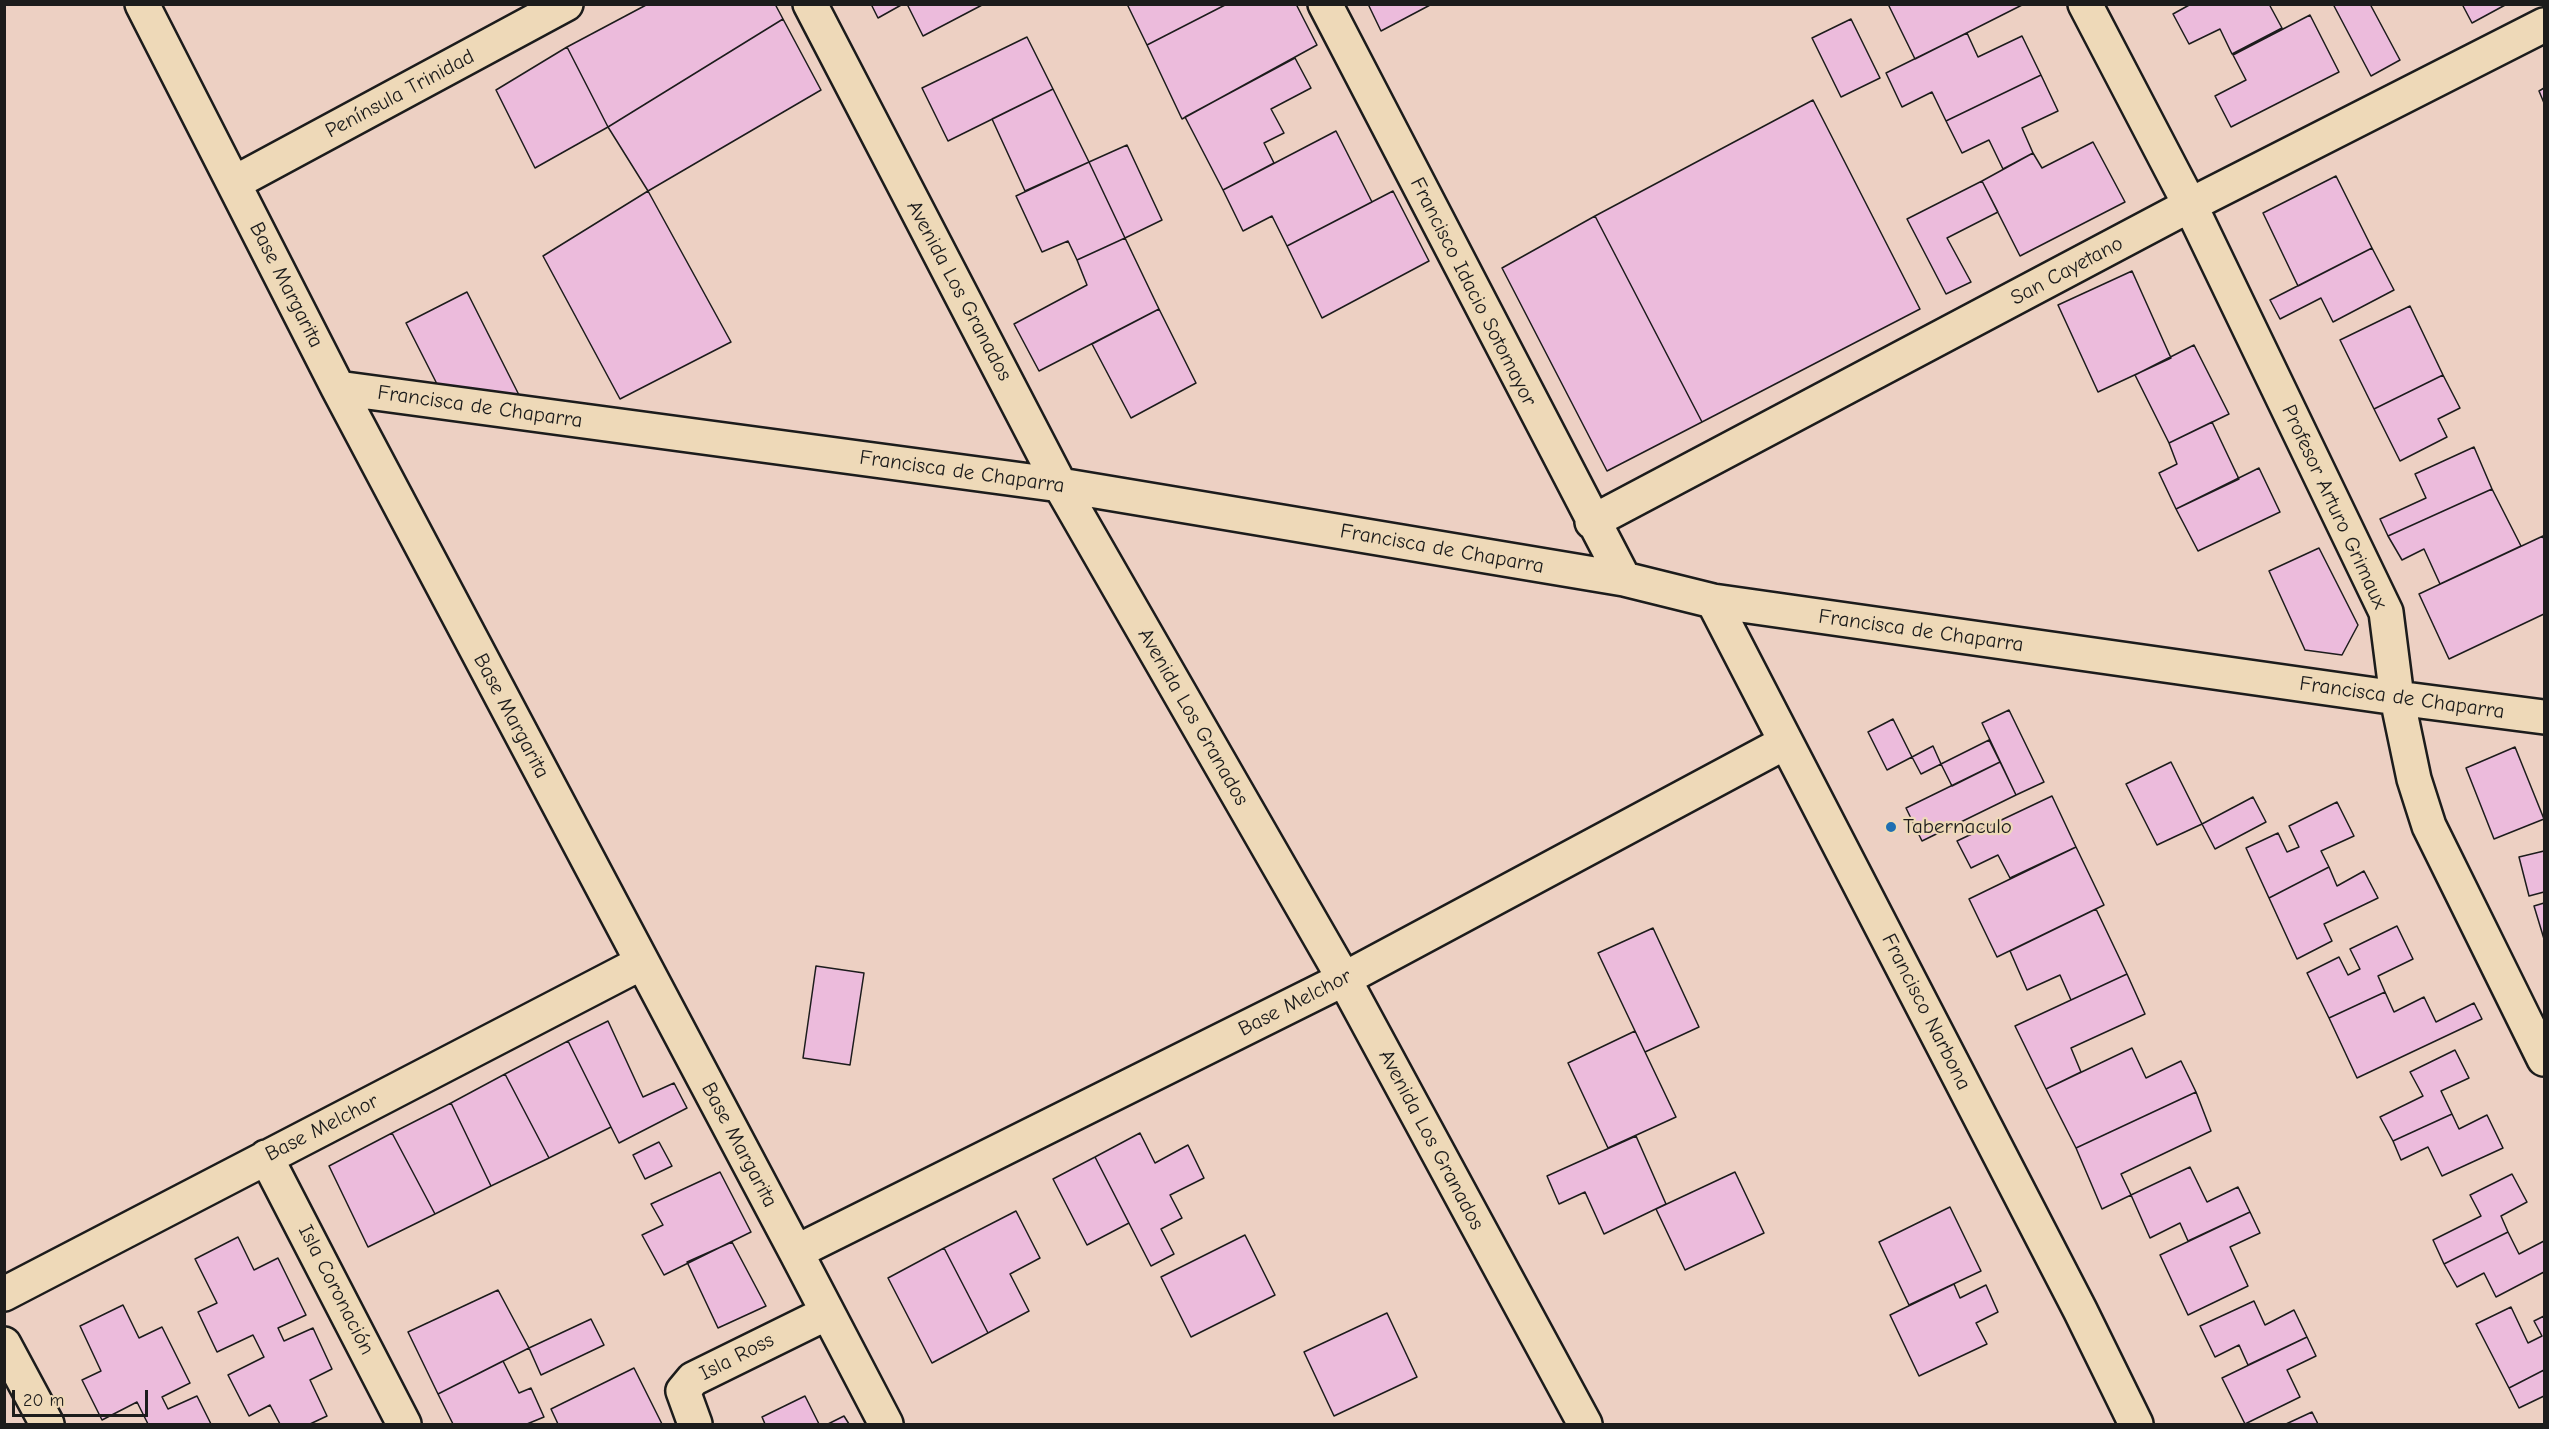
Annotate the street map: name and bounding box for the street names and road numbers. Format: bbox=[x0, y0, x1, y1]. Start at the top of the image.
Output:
street label: Península Trinidad bbox=[321, 44, 479, 144]
street label: Francisco Idacio Sotomayor bbox=[1404, 173, 1542, 411]
street label: Avenida Los Granados bbox=[901, 197, 1017, 385]
street label: Base Margarita bbox=[244, 218, 328, 352]
street label: San Cayetano bbox=[2007, 231, 2127, 311]
street label: Francisca de Chaparra bbox=[376, 380, 584, 434]
street label: Profesor Arturo Grimaux bbox=[2276, 401, 2392, 613]
street label: Francisca de Chaparra bbox=[858, 445, 1066, 499]
street label: Francisca de Chaparra bbox=[1338, 519, 1546, 579]
street label: Francisca de Chaparra bbox=[1817, 604, 2025, 658]
street label: Avenida Los Granados bbox=[1132, 624, 1254, 810]
street label: Base Margarita bbox=[468, 649, 554, 783]
street label: Francisca de Chaparra bbox=[2298, 671, 2506, 725]
street label: Francisco Narbona bbox=[1876, 930, 1976, 1094]
street label: Base Melchor bbox=[1234, 964, 1356, 1042]
street label: Avenida Los Granados bbox=[1373, 1046, 1489, 1234]
street label: Base Margarita bbox=[696, 1078, 782, 1212]
street label: Base Melchor bbox=[261, 1089, 383, 1167]
street label: Isla Coronación bbox=[292, 1221, 380, 1359]
street label: Isla Ross bbox=[696, 1328, 778, 1386]

